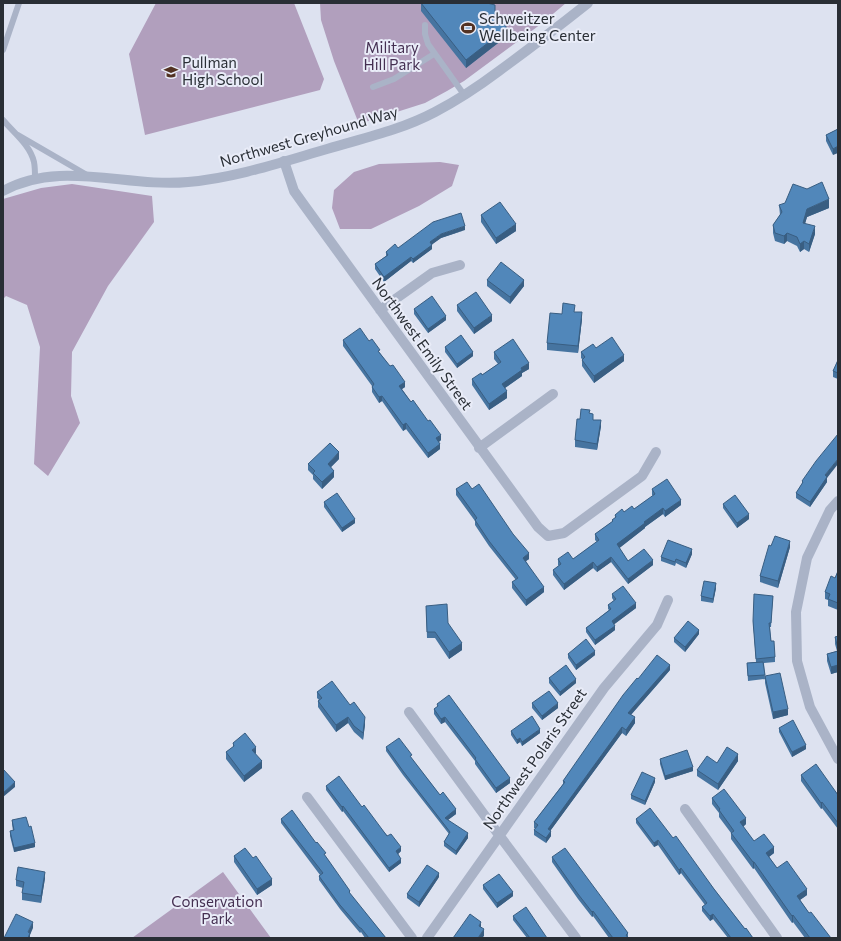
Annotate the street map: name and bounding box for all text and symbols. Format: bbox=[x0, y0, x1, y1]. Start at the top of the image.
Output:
place label: Schweitzer Wellbeing Center bbox=[479, 9, 596, 44]
sports icon: Schweitzer Wellbeing Center bbox=[460, 20, 476, 36]
park label: Military Hill Park bbox=[364, 38, 420, 73]
place label: Pullman High School bbox=[182, 53, 263, 88]
school or university icon: Pullman High School bbox=[163, 64, 179, 80]
street label: Northwest Greyhound Way bbox=[218, 102, 400, 170]
street label: Northwest Emily Street bbox=[369, 274, 477, 413]
street label: Northwest Polaris Street bbox=[479, 684, 590, 832]
park label: Conservation Park bbox=[171, 892, 263, 927]

